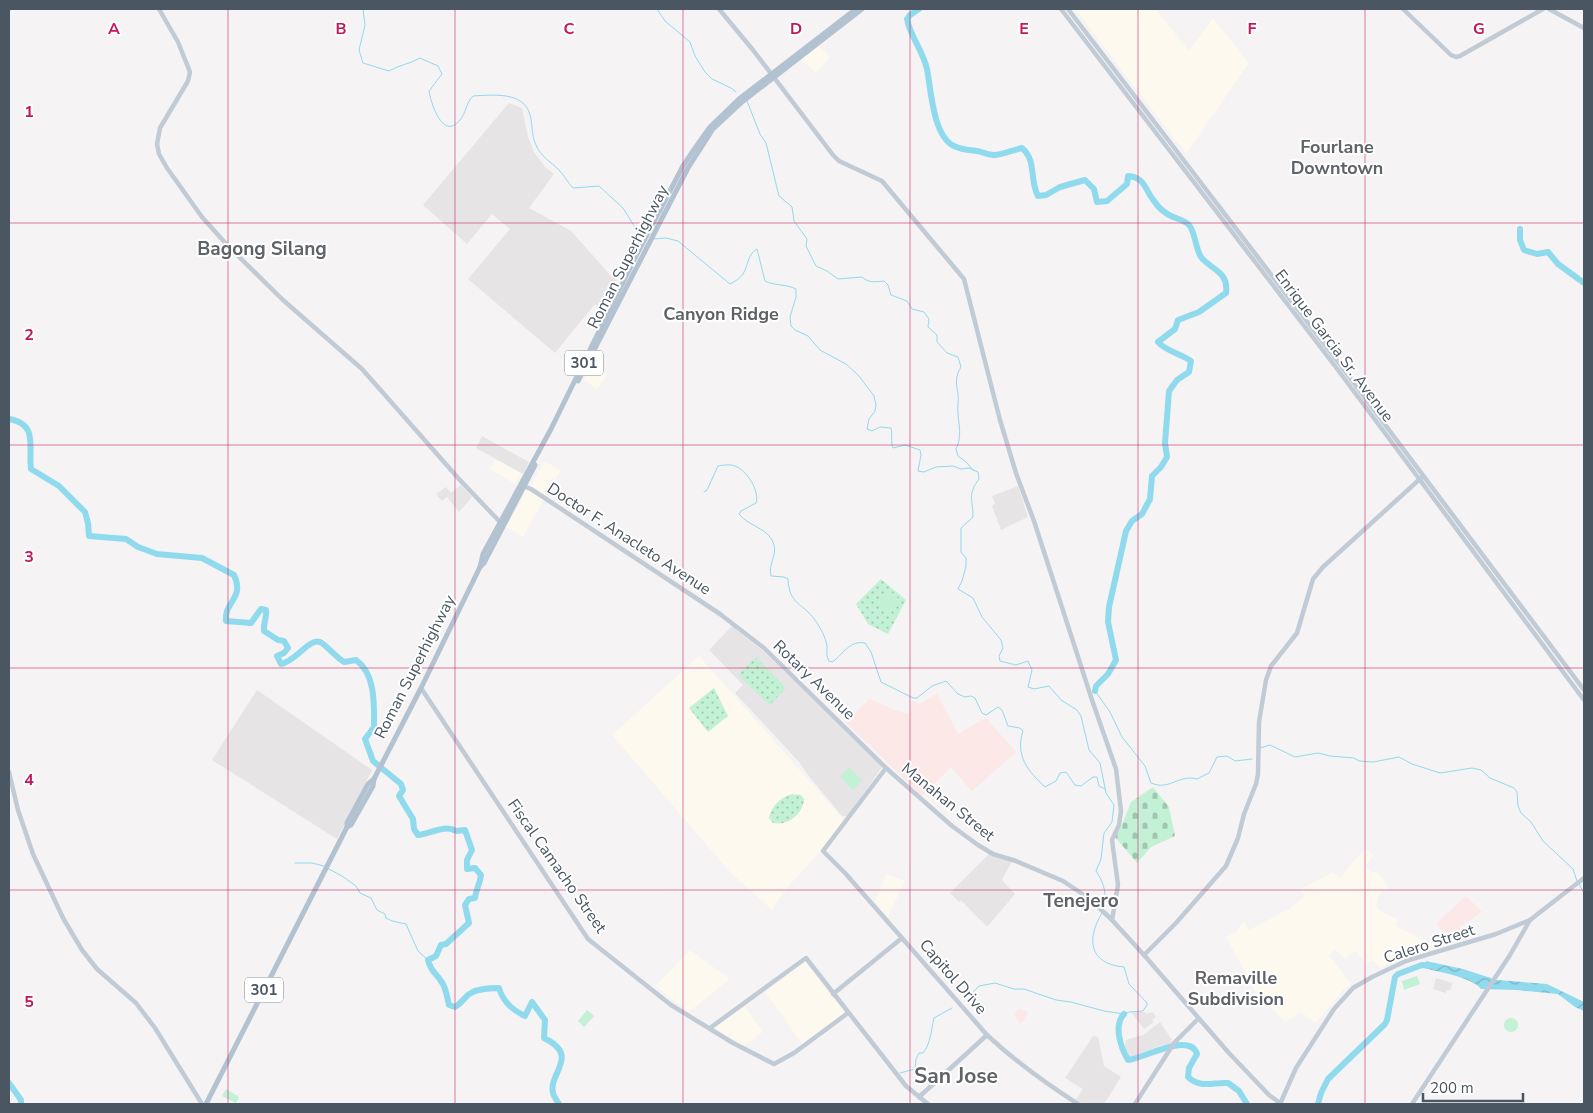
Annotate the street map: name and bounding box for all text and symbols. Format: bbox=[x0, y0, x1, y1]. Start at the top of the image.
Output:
text: A bbox=[108, 18, 120, 40]
text: B bbox=[335, 18, 347, 40]
text: C bbox=[564, 18, 575, 40]
text: D bbox=[790, 18, 802, 40]
text: E bbox=[1019, 18, 1029, 40]
text: F bbox=[1248, 18, 1257, 40]
text: G bbox=[1473, 18, 1485, 40]
text: 1 bbox=[24, 101, 34, 123]
district label: Fourlane Downtown bbox=[1291, 135, 1383, 180]
street label: Roman Superhighway bbox=[582, 181, 674, 333]
district label: Bagong Silang bbox=[197, 236, 327, 262]
street label: Enrique Garcia Sr. Avenue bbox=[1269, 265, 1399, 427]
district label: Canyon Ridge bbox=[663, 302, 779, 326]
text: 2 bbox=[24, 324, 34, 346]
road number: 301 bbox=[565, 350, 603, 376]
street label: Doctor F. Anacleto Avenue bbox=[543, 478, 715, 600]
text: 3 bbox=[24, 546, 34, 568]
street label: Roman Superhighway bbox=[369, 591, 461, 743]
street label: Rotary Avenue bbox=[768, 635, 860, 725]
street label: Manahan Street bbox=[897, 758, 1000, 847]
text: 4 bbox=[24, 769, 34, 791]
street label: Fiscal Camacho Street bbox=[502, 794, 612, 938]
district label: Tenejero bbox=[1043, 888, 1119, 914]
street label: Calero Street bbox=[1381, 919, 1478, 969]
street label: Capitol Drive bbox=[914, 935, 992, 1019]
district label: Remaville Subdivision bbox=[1188, 966, 1284, 1011]
road number: 301 bbox=[245, 978, 283, 1002]
text: 5 bbox=[24, 991, 34, 1013]
district label: San Jose bbox=[914, 1062, 998, 1090]
scale bar bbox=[1423, 1070, 1523, 1102]
text: 200 m bbox=[1430, 1078, 1474, 1098]

